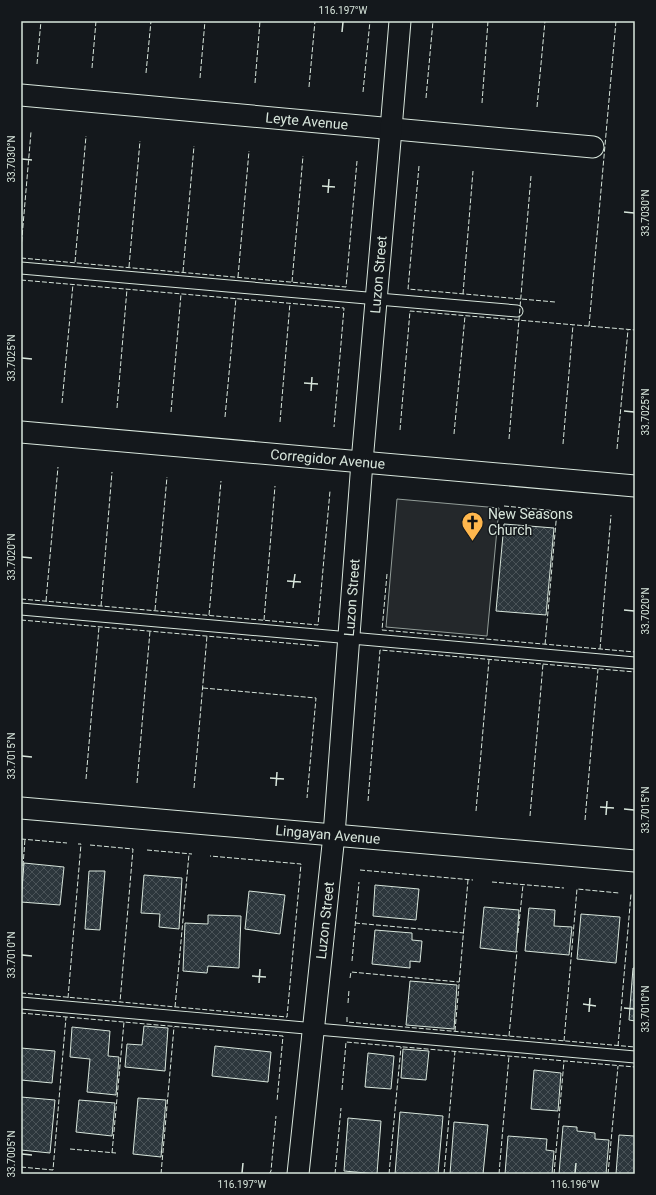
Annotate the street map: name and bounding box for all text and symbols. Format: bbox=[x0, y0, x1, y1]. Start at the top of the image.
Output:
text: 116.197°W bbox=[319, 5, 368, 16]
street label: Leyte Avenue bbox=[265, 109, 349, 133]
text: 33.7030°N bbox=[6, 135, 17, 183]
text: 33.7030°N bbox=[640, 189, 651, 237]
street label: Luzon Street bbox=[367, 235, 390, 314]
text: 33.7025°N bbox=[6, 334, 17, 382]
text: 33.7025°N bbox=[640, 388, 651, 436]
street label: Corregidor Avenue bbox=[270, 446, 386, 472]
place label: New Seasons Church bbox=[488, 506, 573, 538]
church icon: New Seasons Church bbox=[459, 509, 485, 542]
text: 33.7020°N bbox=[6, 533, 17, 581]
street label: Luzon Street bbox=[341, 558, 363, 637]
text: 33.7020°N bbox=[640, 587, 651, 635]
text: 33.7015°N bbox=[6, 732, 17, 780]
text: 33.7015°N bbox=[640, 786, 651, 834]
street label: Lingayan Avenue bbox=[275, 822, 381, 847]
street label: Luzon Street bbox=[313, 880, 337, 960]
text: 33.7010°N bbox=[6, 931, 17, 979]
text: 33.7010°N bbox=[640, 985, 651, 1033]
text: 33.7005°N bbox=[6, 1130, 17, 1178]
text: 116.197°W bbox=[218, 1179, 267, 1190]
text: 116.196°W bbox=[551, 1179, 600, 1190]

